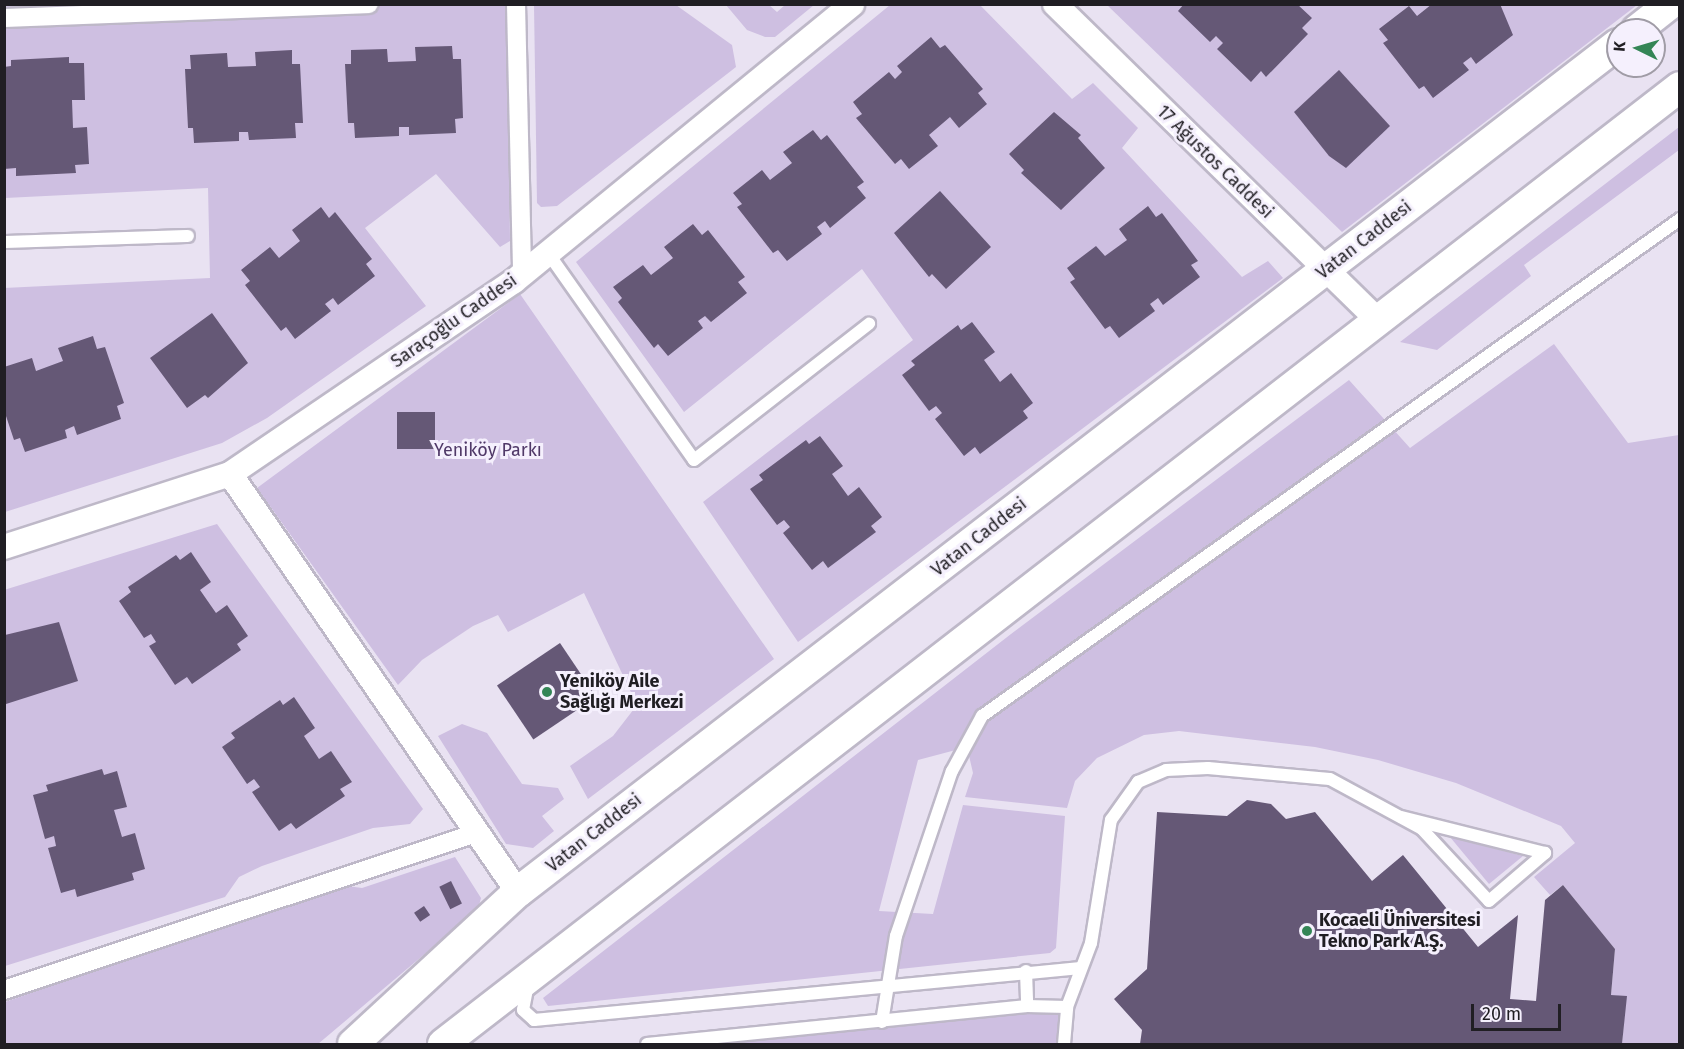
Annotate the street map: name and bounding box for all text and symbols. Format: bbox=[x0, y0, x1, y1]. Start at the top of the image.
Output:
north arrow bbox=[1606, 18, 1666, 78]
text: K bbox=[1610, 41, 1629, 52]
street label: 17 Ağustos Caddesi bbox=[1152, 101, 1278, 223]
street label: Vatan Caddesi bbox=[1312, 196, 1416, 284]
street label: Saraçoğlu Caddesi bbox=[387, 269, 521, 373]
park label: Yeniköy Parkı bbox=[434, 439, 542, 461]
street label: Vatan Caddesi bbox=[927, 493, 1031, 581]
place label: Yeniköy Aile Sağlığı Merkezi bbox=[560, 671, 684, 714]
marker: Yeniköy Aile Sağlığı Merkezi bbox=[538, 683, 556, 701]
street label: Vatan Caddesi bbox=[542, 789, 646, 877]
place label: Kocaeli Üniversitesi Tekno Park A.Ş. bbox=[1319, 910, 1481, 952]
marker: Kocaeli Üniversitesi Tekno Park A.Ş. bbox=[1300, 924, 1314, 938]
scale bar bbox=[1474, 992, 1564, 1030]
text: 20 m bbox=[1482, 1003, 1521, 1025]

